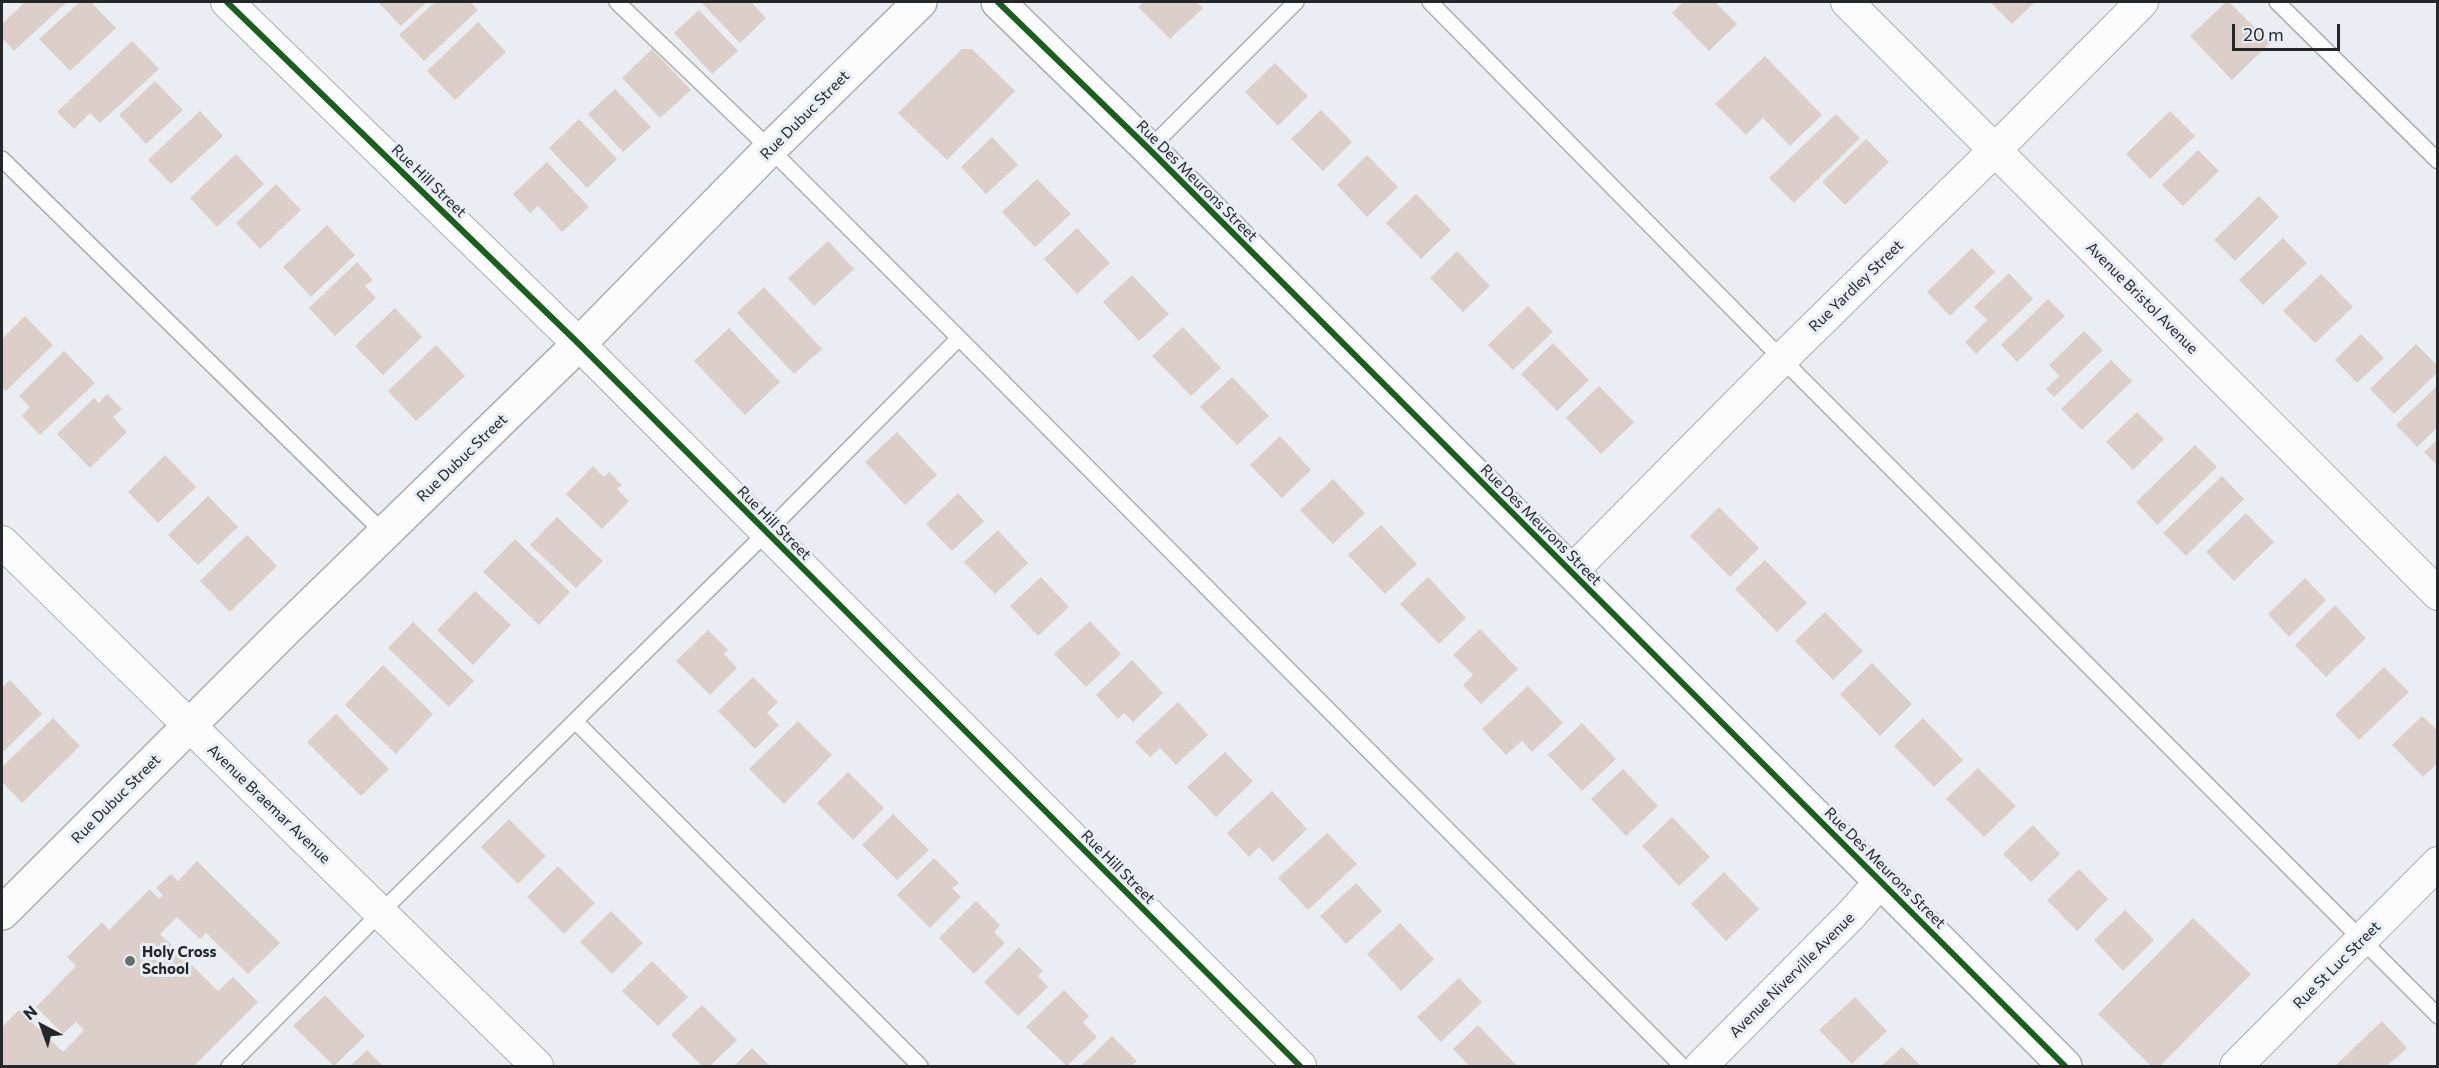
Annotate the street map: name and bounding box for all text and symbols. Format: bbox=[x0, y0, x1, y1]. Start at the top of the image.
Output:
scale bar bbox=[2235, 12, 2343, 50]
text: 20 m bbox=[2243, 23, 2284, 45]
street label: Rue Dubuc Street bbox=[757, 67, 853, 163]
street label: Rue Des Meurons Street bbox=[1133, 117, 1261, 245]
street label: Rue Hill Street bbox=[388, 141, 470, 221]
street label: Rue Yardley Street bbox=[1805, 236, 1907, 336]
street label: Avenue Bristol Avenue bbox=[2082, 238, 2202, 358]
street label: Rue Dubuc Street bbox=[413, 410, 511, 506]
street label: Rue Des Meurons Street bbox=[1477, 461, 1605, 589]
street label: Rue Hill Street bbox=[733, 482, 815, 564]
street label: Avenue Braemar Avenue bbox=[204, 741, 334, 867]
street label: Rue Dubuc Street bbox=[68, 751, 164, 847]
street label: Rue Des Meurons Street bbox=[1821, 804, 1949, 932]
street label: Rue Hill Street bbox=[1077, 826, 1159, 908]
street label: Avenue Niverville Avenue bbox=[1726, 909, 1858, 1041]
street label: Rue St Luc Street bbox=[2289, 917, 2385, 1013]
place label: Holy Cross School bbox=[142, 943, 216, 978]
marker: Holy Cross School bbox=[123, 954, 137, 968]
north arrow bbox=[12, 996, 72, 1056]
text: N bbox=[19, 1001, 41, 1023]

